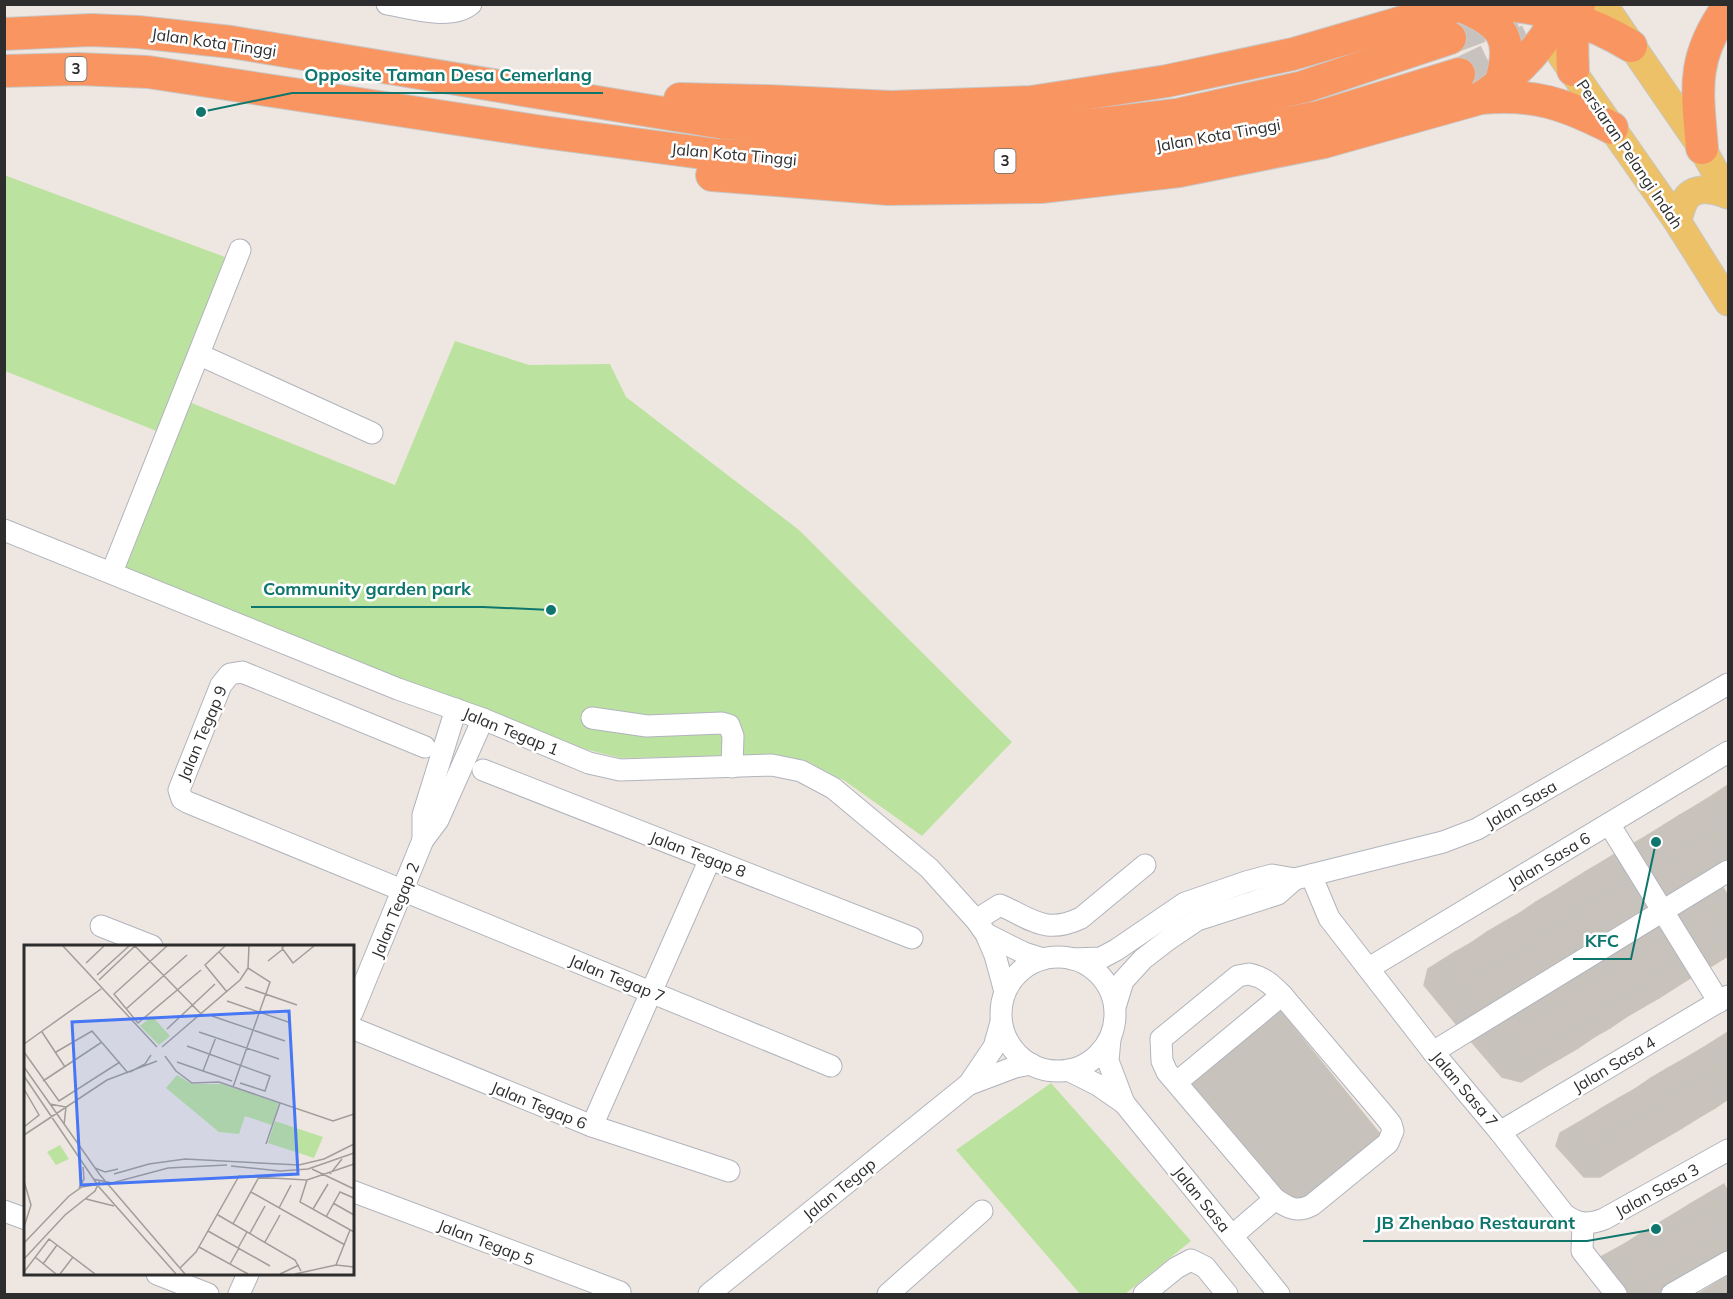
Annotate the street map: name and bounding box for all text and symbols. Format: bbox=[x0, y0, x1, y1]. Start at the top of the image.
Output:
street label: Jalan Kota Tinggi bbox=[150, 23, 278, 61]
road number: 3 bbox=[66, 57, 86, 81]
callout: Opposite Taman Desa Cemerlang bbox=[292, 57, 603, 93]
text: Opposite Taman Desa Cemerlang bbox=[304, 63, 592, 86]
street label: Persiaran Pelangi Indah bbox=[1573, 75, 1687, 233]
street label: Jalan Kota Tinggi bbox=[1154, 114, 1282, 156]
street label: Jalan Kota Tinggi bbox=[670, 139, 798, 169]
road number: 3 bbox=[994, 149, 1016, 173]
callout: Community garden park bbox=[251, 571, 483, 607]
text: Community garden park bbox=[263, 577, 472, 600]
street label: Jalan Tegap 9 bbox=[173, 682, 231, 784]
street label: Jalan Tegap 1 bbox=[460, 703, 562, 759]
street label: Jalan Sasa bbox=[1482, 776, 1560, 832]
street label: Jalan Tegap 8 bbox=[647, 826, 749, 882]
street label: Jalan Sasa 6 bbox=[1504, 828, 1594, 892]
street label: Jalan Tegap 2 bbox=[367, 859, 423, 961]
callout: KFC bbox=[1573, 923, 1631, 959]
text: KFC bbox=[1585, 929, 1619, 952]
inset map bbox=[24, 945, 354, 1275]
street label: Jalan Tegap 7 bbox=[566, 950, 668, 1006]
street label: Jalan Sasa 4 bbox=[1569, 1031, 1659, 1096]
street label: Jalan Sasa 7 bbox=[1428, 1047, 1502, 1131]
street label: Jalan Tegap 6 bbox=[488, 1077, 590, 1133]
street label: Jalan Tegap bbox=[799, 1154, 879, 1224]
street label: Jalan Sasa 3 bbox=[1612, 1159, 1702, 1221]
street label: Jalan Sasa bbox=[1169, 1162, 1235, 1236]
callout: JB Zhenbao Restaurant bbox=[1363, 1205, 1587, 1241]
text: JB Zhenbao Restaurant bbox=[1375, 1211, 1575, 1234]
street label: Jalan Tegap 5 bbox=[435, 1214, 537, 1270]

